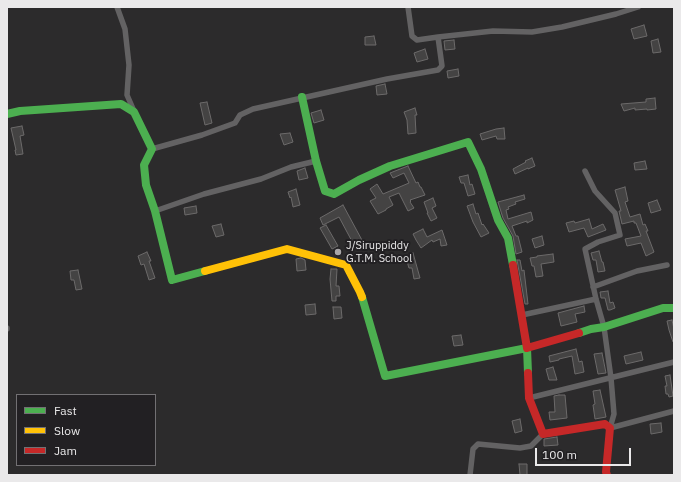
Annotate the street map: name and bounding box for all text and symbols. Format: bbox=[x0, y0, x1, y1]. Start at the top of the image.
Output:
place label: J/Siruppiddy G.T.M. School bbox=[346, 239, 412, 265]
marker: J/Siruppiddy G.T.M. School bbox=[333, 247, 343, 257]
legend bbox=[16, 394, 156, 466]
text: Fast bbox=[54, 403, 77, 418]
text: Slow bbox=[54, 423, 80, 438]
scale bar bbox=[537, 440, 633, 466]
text: Jam bbox=[54, 443, 77, 458]
text: 100 m bbox=[542, 447, 577, 462]

